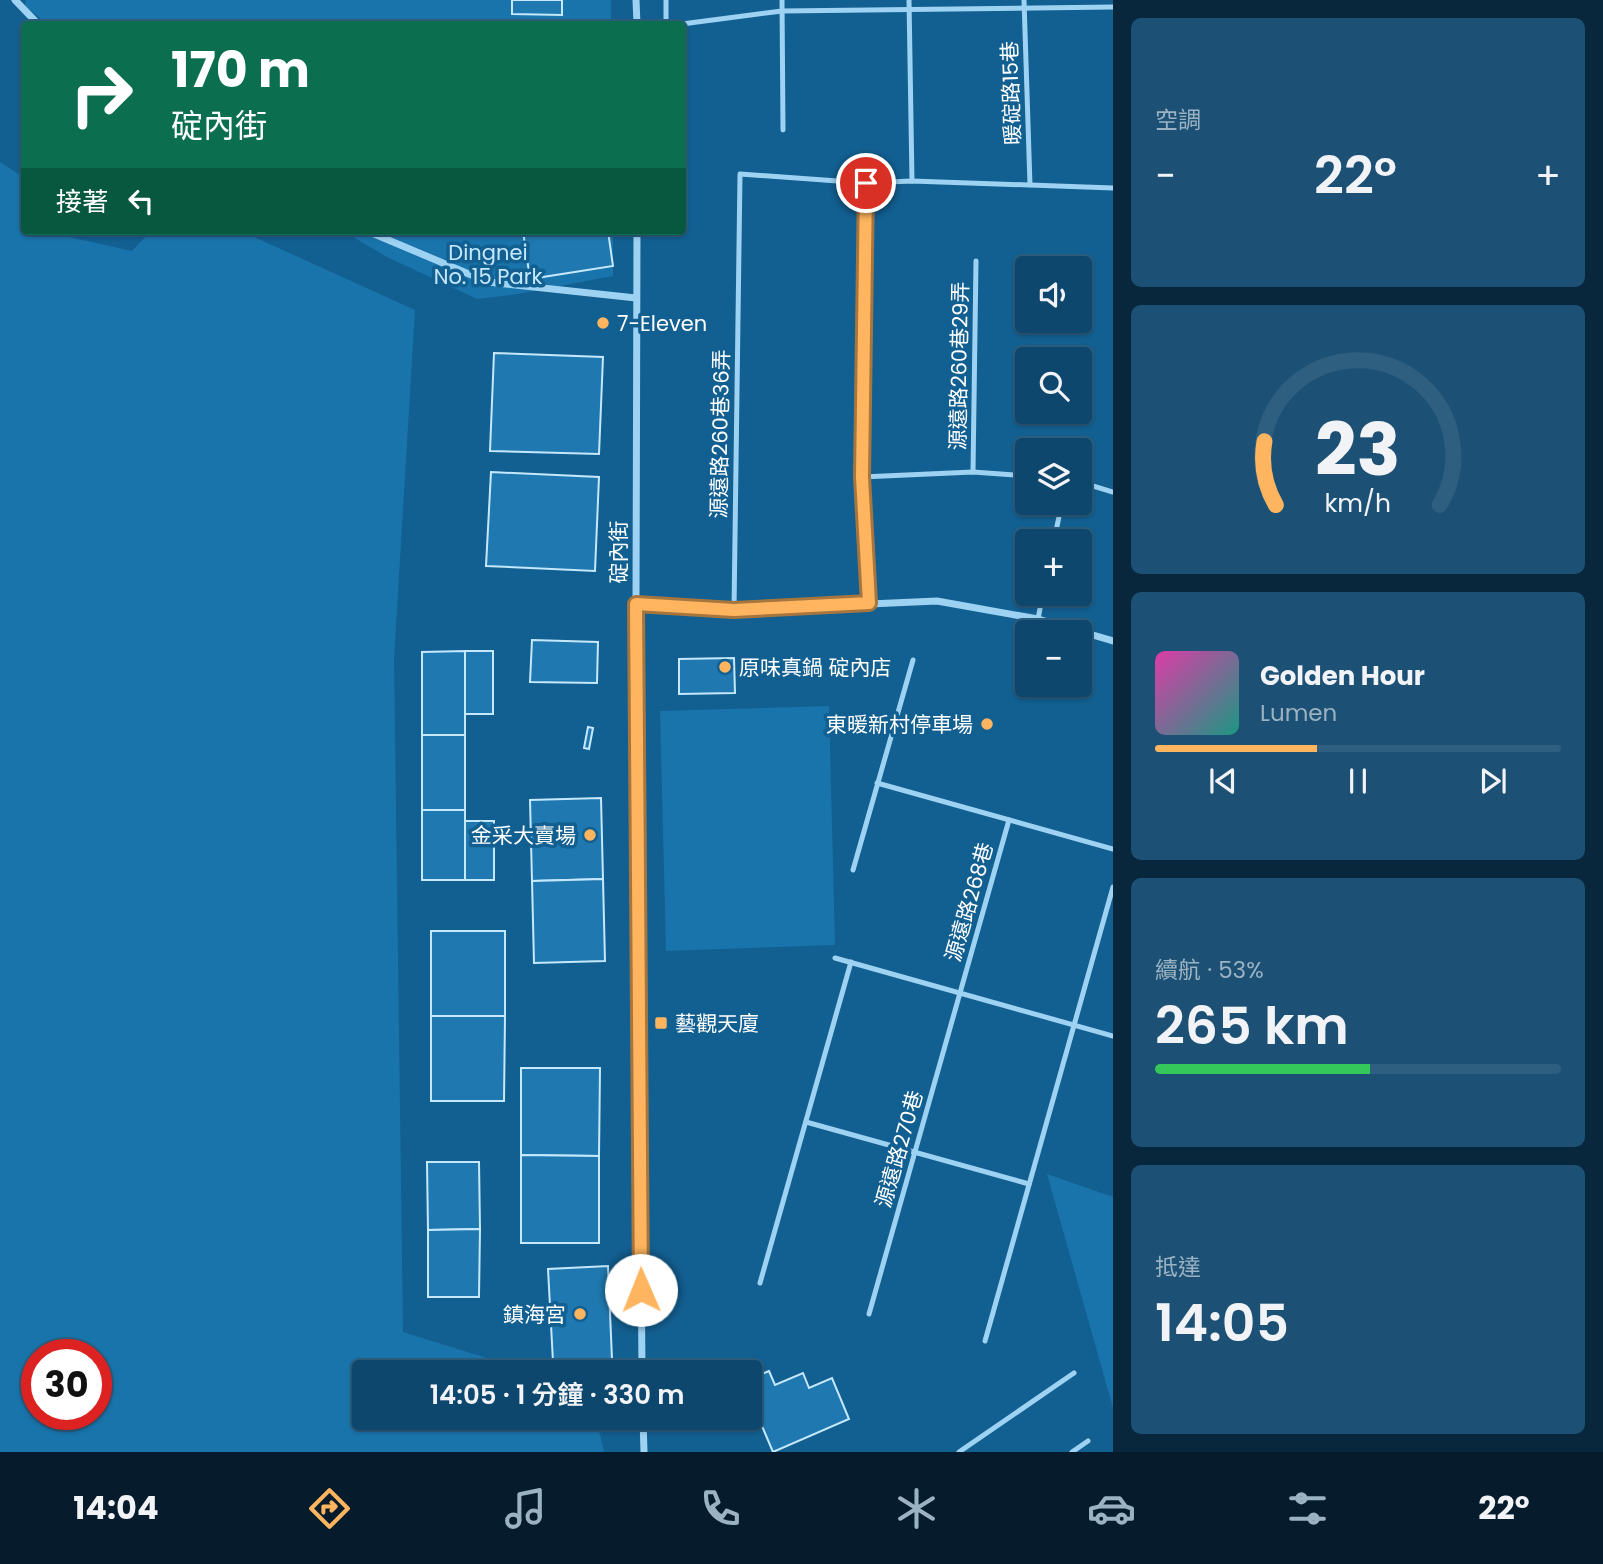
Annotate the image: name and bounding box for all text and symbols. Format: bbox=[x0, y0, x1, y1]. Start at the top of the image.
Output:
text: 170 m bbox=[171, 36, 310, 104]
street label: 暖碇路15巷 bbox=[995, 41, 1027, 145]
icon: right bbox=[56, 49, 147, 140]
text: 碇內街 bbox=[171, 103, 267, 148]
text: 空調 bbox=[1155, 104, 1201, 136]
text: 22° bbox=[1314, 139, 1397, 212]
text: − bbox=[1155, 149, 1176, 202]
text: + bbox=[1535, 149, 1561, 202]
pin bbox=[836, 153, 896, 213]
icon: arrive bbox=[847, 164, 885, 202]
icon: left bbox=[122, 182, 160, 220]
text: 接著 bbox=[56, 184, 108, 220]
park label: Dingnei No. 15 Park bbox=[434, 238, 543, 291]
map controls bbox=[1015, 256, 1092, 697]
button: sound bbox=[1015, 256, 1092, 333]
street label: 源遠路260巷29弄 bbox=[943, 281, 975, 451]
place label: 7-Eleven bbox=[617, 309, 707, 338]
marker: 7-Eleven bbox=[595, 315, 611, 331]
button: search bbox=[1015, 347, 1092, 424]
street label: 源遠路260巷36弄 bbox=[704, 349, 736, 519]
text: 23 bbox=[1315, 400, 1401, 501]
button: layers bbox=[1015, 438, 1092, 515]
text: km/h bbox=[1325, 486, 1391, 521]
street label: 碇內街 bbox=[604, 521, 633, 584]
button: + bbox=[1015, 529, 1092, 606]
button: − bbox=[1015, 620, 1092, 697]
place label: 原味真鍋 碇內店 bbox=[739, 653, 892, 682]
text: Golden Hour bbox=[1260, 658, 1425, 694]
marker: 原味真鍋 碇內店 bbox=[717, 659, 733, 675]
text: Lumen bbox=[1260, 697, 1337, 729]
place label: 東暖新村停車場 bbox=[826, 710, 973, 739]
marker: 東暖新村停車場 bbox=[979, 716, 995, 732]
icon: previous bbox=[1204, 762, 1242, 800]
icon: pause bbox=[1339, 762, 1377, 800]
icon: next bbox=[1474, 762, 1512, 800]
place label: 金采大賣場 bbox=[471, 821, 576, 850]
marker: 金采大賣場 bbox=[582, 827, 598, 843]
street label: 源遠路268巷 bbox=[938, 839, 1000, 965]
text: 續航 · 53% bbox=[1155, 954, 1264, 986]
text: 265 km bbox=[1155, 989, 1349, 1062]
place label: 藝觀天廈 bbox=[675, 1009, 759, 1038]
marker: 藝觀天廈 bbox=[653, 1015, 669, 1031]
street label: 源遠路270巷 bbox=[868, 1087, 930, 1211]
text: 抵達 bbox=[1155, 1251, 1201, 1283]
position arrow bbox=[604, 1253, 678, 1327]
text: 14:05 bbox=[1155, 1286, 1289, 1359]
place label: 鎮海宮 bbox=[503, 1300, 566, 1329]
marker: 鎮海宮 bbox=[572, 1306, 588, 1322]
speed limit sign: 30 bbox=[21, 1339, 112, 1430]
text: 14:05 · 1 分鐘 · 330 m bbox=[430, 1377, 684, 1413]
icon: directions bbox=[305, 1484, 354, 1533]
icon: music bbox=[501, 1484, 550, 1533]
icon: phone bbox=[696, 1484, 745, 1533]
icon: climate bbox=[892, 1484, 941, 1533]
icon: car bbox=[1087, 1484, 1136, 1533]
icon: filters bbox=[1283, 1484, 1332, 1533]
text: 14:04 bbox=[73, 1485, 159, 1530]
text: 22° bbox=[1478, 1485, 1530, 1530]

